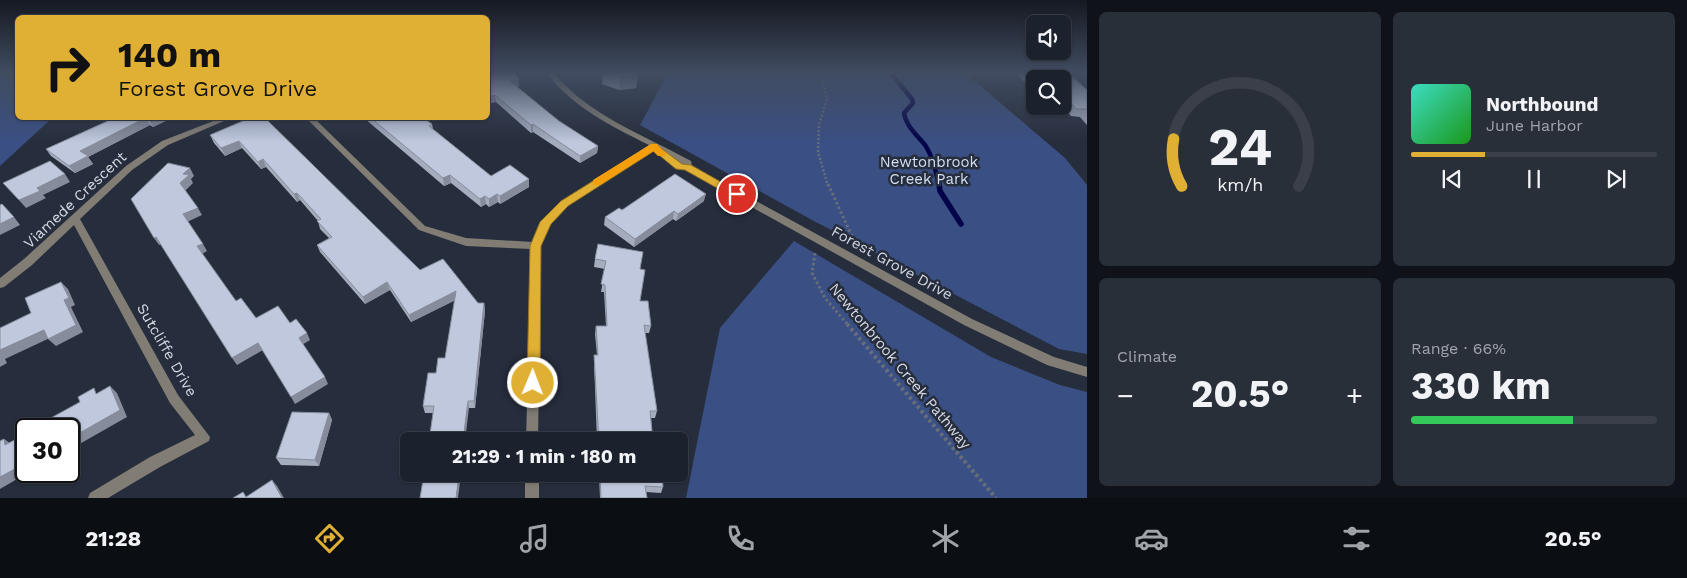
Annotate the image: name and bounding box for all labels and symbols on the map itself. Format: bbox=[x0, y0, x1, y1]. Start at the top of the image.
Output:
street label: Viamede Crescent bbox=[20, 147, 131, 252]
park label: Newtonbrook Creek Park bbox=[880, 153, 979, 188]
pin bbox=[716, 173, 758, 215]
street label: Forest Grove Drive bbox=[828, 222, 956, 304]
street label: Newtonbrook Creek Pathway bbox=[825, 279, 975, 453]
street label: Sutcliffe Drive bbox=[133, 300, 201, 400]
position arrow bbox=[506, 356, 558, 408]
speed limit sign: 30 bbox=[15, 418, 80, 483]

